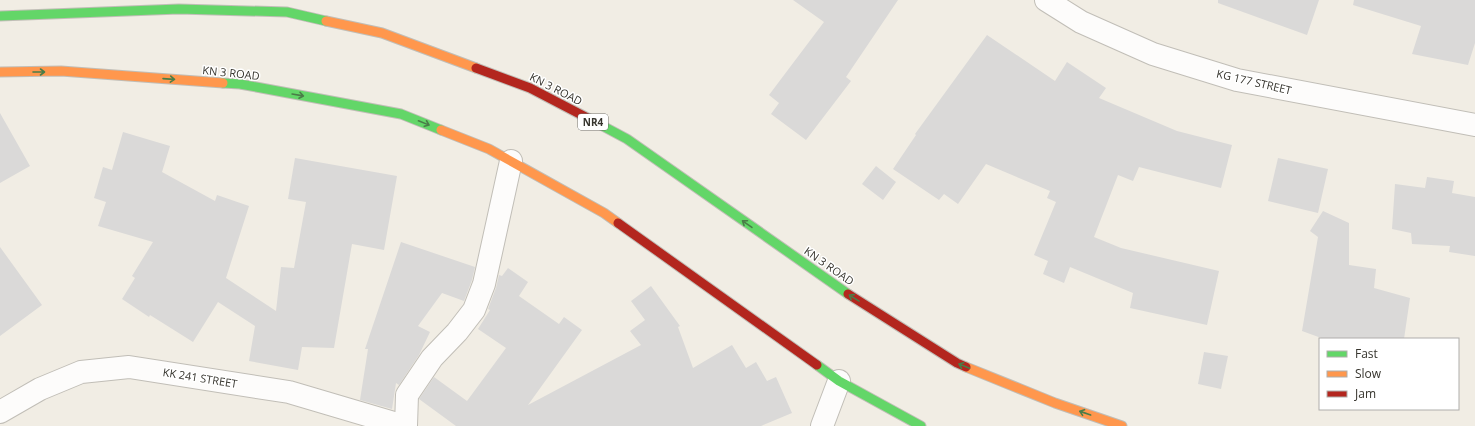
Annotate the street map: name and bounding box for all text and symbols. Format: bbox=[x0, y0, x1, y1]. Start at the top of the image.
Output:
street label: KN 3 ROAD bbox=[202, 62, 260, 83]
street label: KG 177 STREET bbox=[1215, 66, 1293, 97]
one-way arrow bbox=[32, 68, 45, 75]
street label: KN 3 ROAD bbox=[527, 69, 585, 108]
one-way arrow bbox=[162, 76, 175, 83]
one-way arrow bbox=[291, 91, 304, 99]
road number: NR4 bbox=[578, 114, 608, 130]
one-way arrow bbox=[418, 120, 430, 128]
one-way arrow bbox=[742, 220, 753, 228]
street label: KN 3 ROAD bbox=[802, 243, 857, 288]
one-way arrow bbox=[849, 294, 860, 302]
legend bbox=[1319, 338, 1459, 410]
text: Fast bbox=[1355, 345, 1378, 362]
one-way arrow bbox=[959, 362, 971, 369]
street label: KK 241 STREET bbox=[162, 364, 238, 391]
text: Slow bbox=[1355, 365, 1382, 382]
text: Jam bbox=[1354, 385, 1376, 402]
one-way arrow bbox=[1080, 409, 1092, 417]

